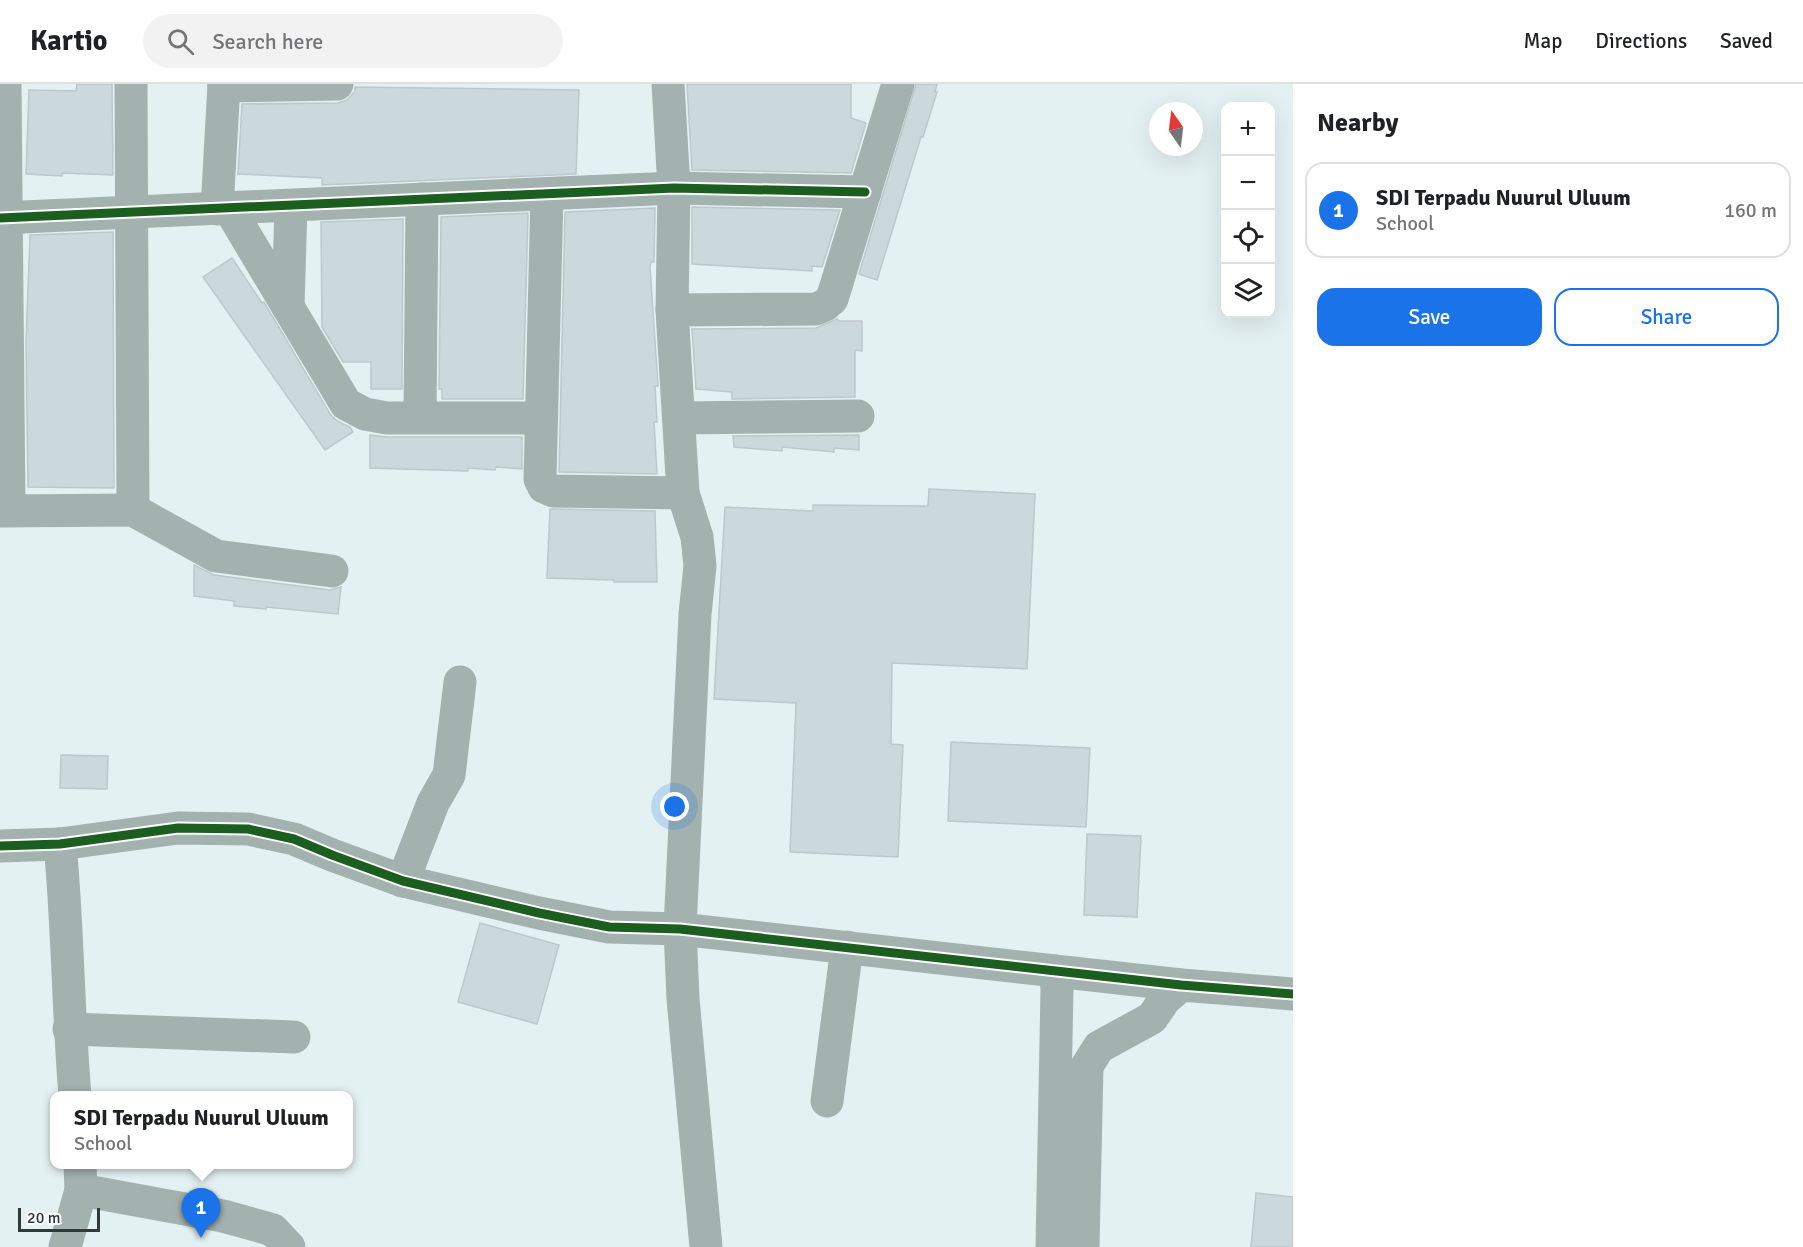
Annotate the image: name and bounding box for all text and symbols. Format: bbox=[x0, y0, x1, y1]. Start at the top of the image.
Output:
search box bbox=[143, 14, 563, 68]
text: Kartio bbox=[30, 24, 107, 58]
icon: search bbox=[164, 25, 197, 58]
text: Search here bbox=[212, 28, 323, 55]
text: Map bbox=[1524, 28, 1562, 54]
text: Directions bbox=[1595, 28, 1687, 54]
text: Saved bbox=[1720, 28, 1773, 54]
north arrow bbox=[1149, 102, 1203, 156]
map controls bbox=[1221, 102, 1275, 318]
button: + bbox=[1221, 102, 1275, 156]
text: Nearby bbox=[1317, 107, 1398, 139]
button: − bbox=[1221, 156, 1275, 210]
text: SDI Terpadu Nuurul Uluum bbox=[1376, 184, 1631, 211]
text: 1 bbox=[1333, 198, 1344, 223]
text: 160 m bbox=[1724, 198, 1777, 223]
button: locate bbox=[1221, 210, 1275, 264]
text: School bbox=[1376, 211, 1434, 236]
button: layers bbox=[1221, 264, 1275, 318]
button: Save bbox=[1317, 288, 1542, 346]
button: Share bbox=[1554, 288, 1779, 346]
your location bbox=[660, 792, 689, 821]
popup bbox=[50, 1091, 353, 1169]
text: SDI Terpadu Nuurul Uluum bbox=[74, 1104, 329, 1131]
text: School bbox=[74, 1131, 132, 1156]
pin: 1 bbox=[182, 1188, 220, 1238]
scale bar bbox=[18, 1205, 100, 1232]
text: 20 m bbox=[27, 1208, 61, 1228]

